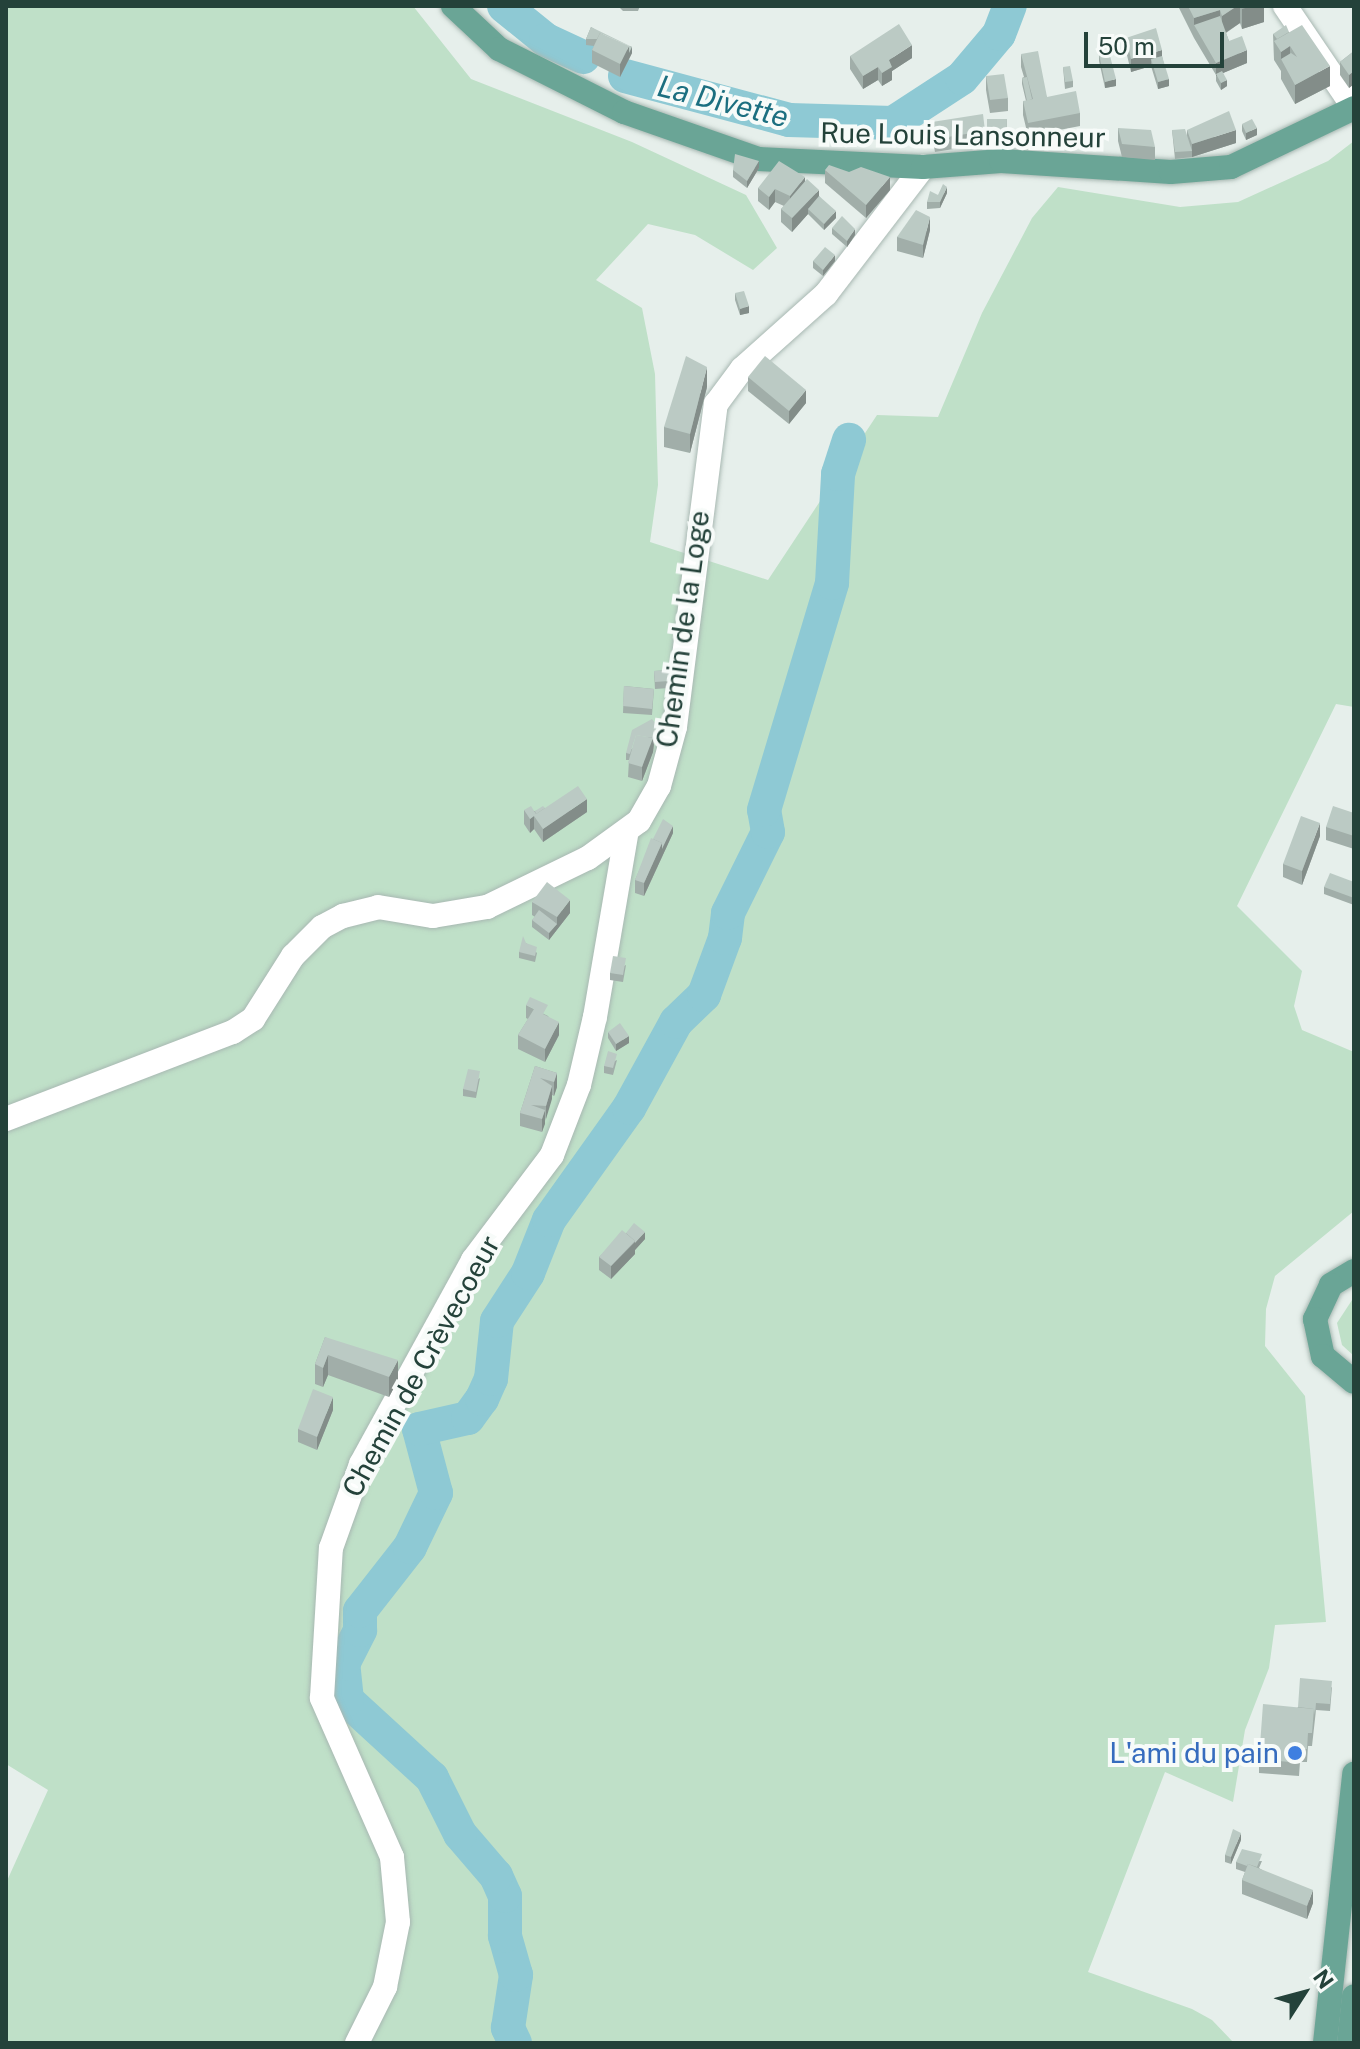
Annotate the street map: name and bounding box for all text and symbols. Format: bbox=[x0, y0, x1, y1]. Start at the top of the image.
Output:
scale bar bbox=[1088, 16, 1228, 66]
text: 50 m bbox=[1098, 32, 1155, 60]
water label: La Divette bbox=[654, 67, 792, 135]
street label: Rue Louis Lansonneur bbox=[820, 116, 1106, 154]
street label: Chemin de la Loge bbox=[650, 508, 716, 750]
street label: Chemin de Crèvecoeur bbox=[335, 1229, 507, 1503]
place label: L'ami du pain bbox=[1109, 1736, 1279, 1770]
marker: L'ami du pain bbox=[1286, 1744, 1304, 1762]
north arrow bbox=[1264, 1953, 1344, 2033]
text: N bbox=[1308, 1964, 1339, 1993]

